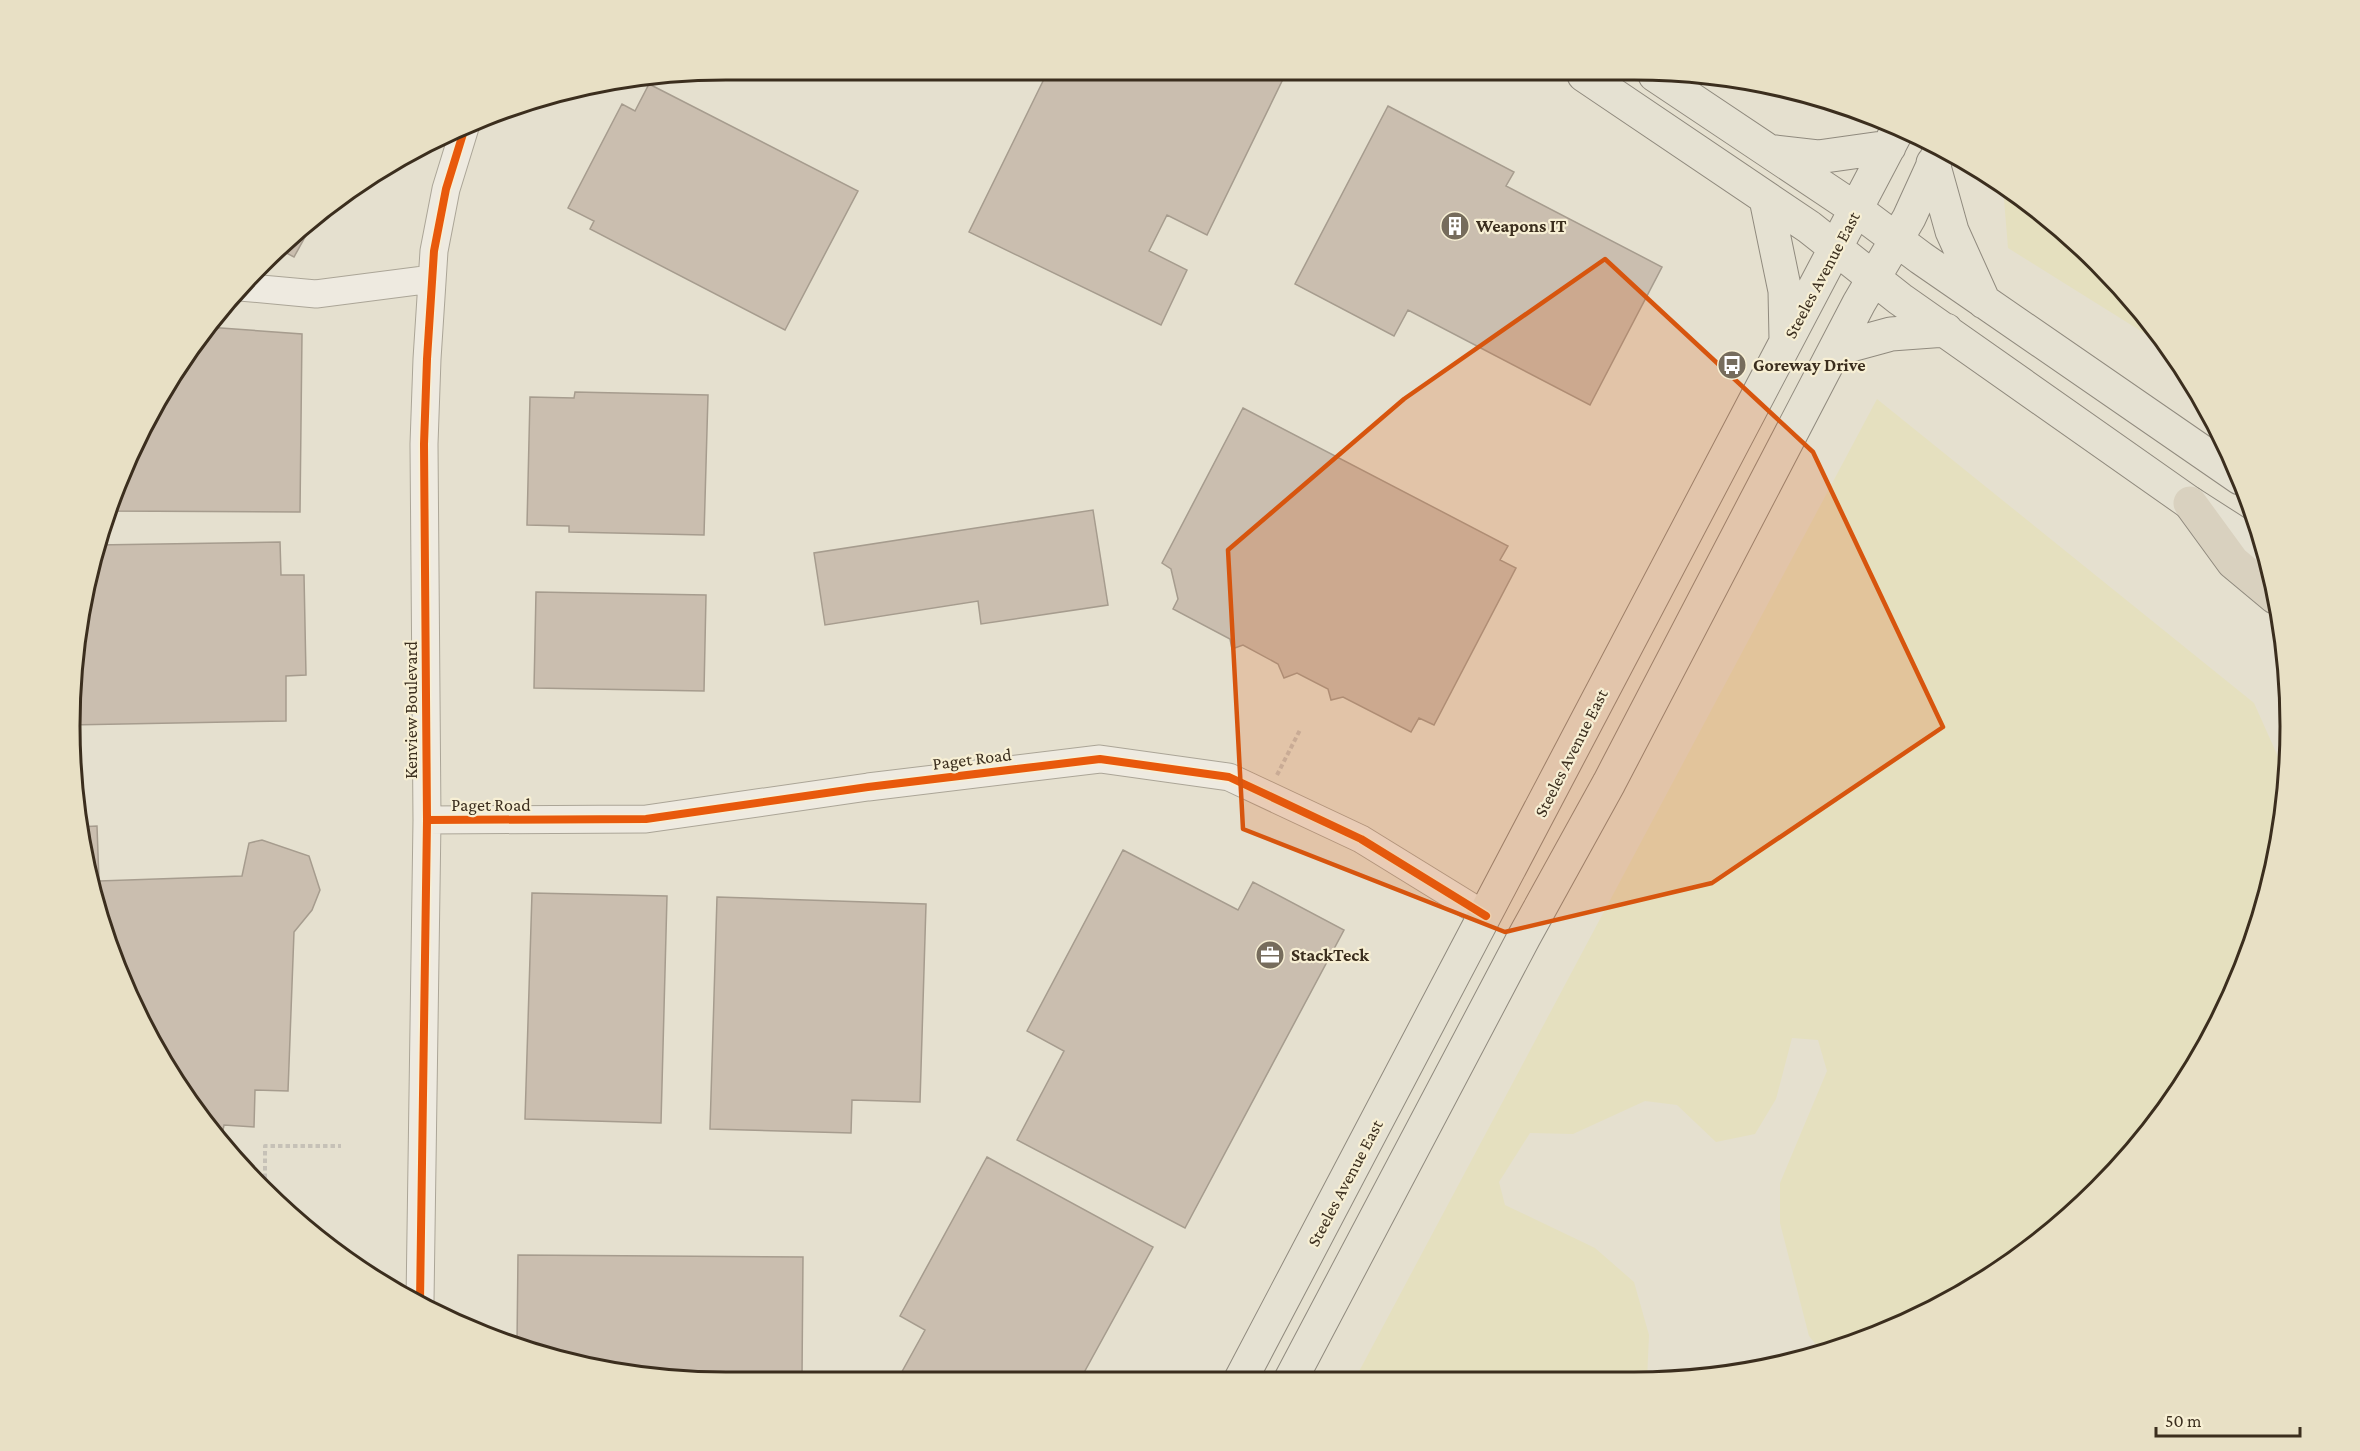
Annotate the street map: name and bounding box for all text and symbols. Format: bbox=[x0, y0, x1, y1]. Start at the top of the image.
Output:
street label: Steeles Avenue East bbox=[1780, 207, 1864, 342]
building icon: Weapons IT bbox=[1439, 210, 1471, 242]
place label: Weapons IT bbox=[1475, 216, 1567, 236]
bus stop icon: Goreway Drive bbox=[1716, 349, 1748, 381]
place label: Goreway Drive bbox=[1753, 355, 1866, 375]
street label: Kenview Boulevard bbox=[401, 640, 421, 779]
street label: Steeles Avenue East bbox=[1530, 685, 1612, 820]
street label: Paget Road bbox=[931, 744, 1013, 774]
street label: Paget Road bbox=[451, 795, 531, 815]
office icon: StackTeck bbox=[1254, 939, 1286, 971]
place label: StackTeck bbox=[1291, 945, 1369, 965]
street label: Steeles Avenue East bbox=[1303, 1115, 1387, 1250]
scale bar bbox=[2156, 1400, 2300, 1438]
text: 50 m bbox=[2165, 1411, 2202, 1431]

